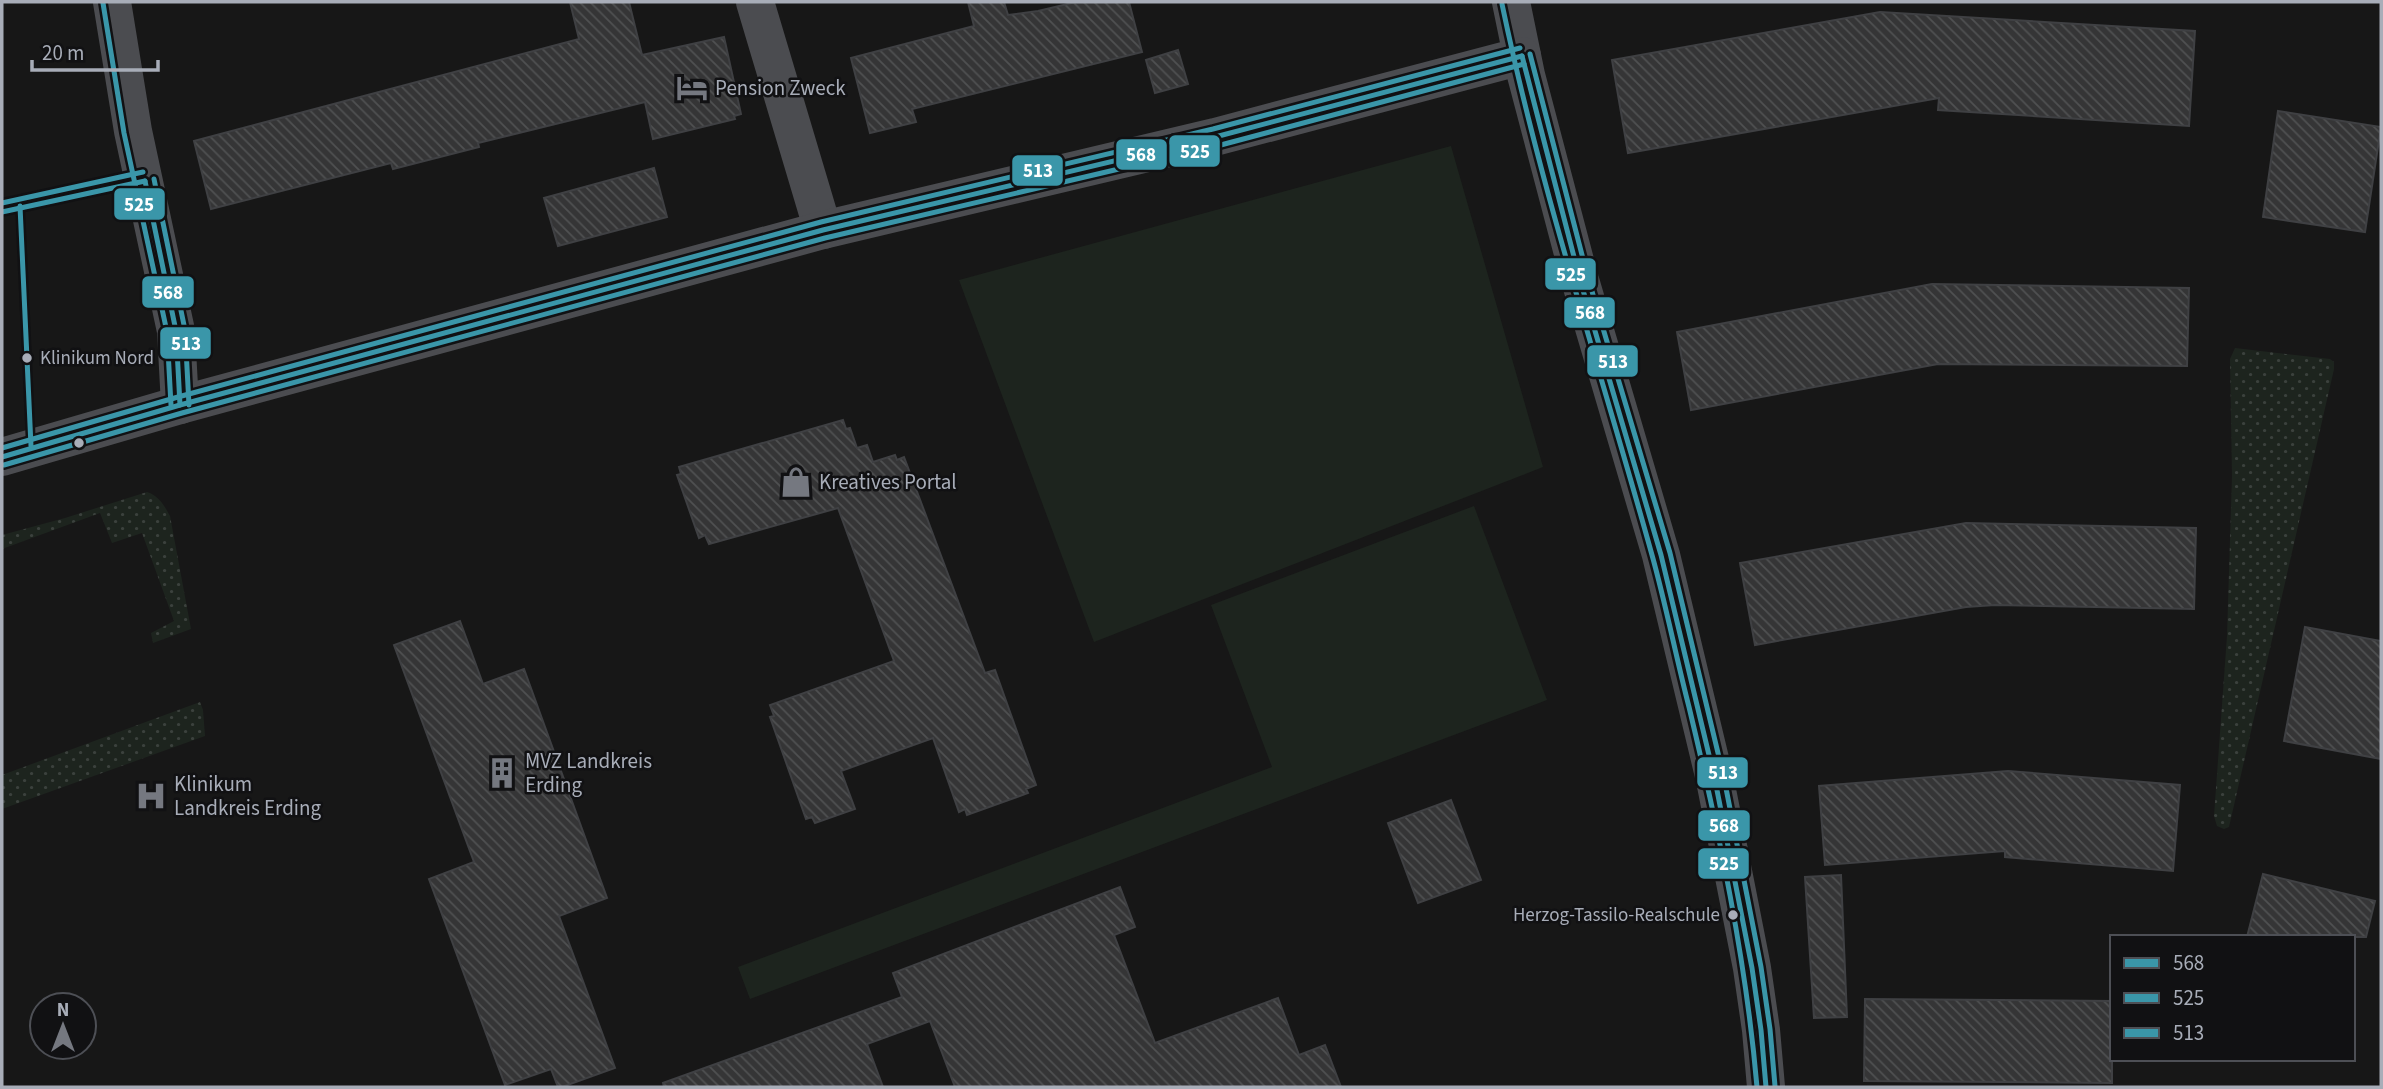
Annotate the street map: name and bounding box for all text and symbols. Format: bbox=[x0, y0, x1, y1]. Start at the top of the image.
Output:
scale bar bbox=[32, 28, 158, 72]
text: 20 m bbox=[42, 38, 84, 68]
hotel icon: Pension Zweck bbox=[675, 71, 709, 105]
place label: Pension Zweck bbox=[715, 73, 846, 103]
line badge: 525 bbox=[1168, 134, 1221, 168]
line badge: 568 bbox=[1115, 138, 1168, 171]
text: 525 bbox=[1180, 139, 1210, 166]
text: 568 bbox=[1126, 142, 1156, 169]
line badge: 513 bbox=[1011, 154, 1064, 187]
text: 513 bbox=[1023, 158, 1053, 185]
line badge: 525 bbox=[113, 187, 166, 221]
text: 525 bbox=[124, 192, 154, 219]
line badge: 525 bbox=[1544, 257, 1597, 291]
text: 525 bbox=[1556, 262, 1586, 289]
line badge: 568 bbox=[141, 275, 195, 309]
text: 568 bbox=[153, 280, 183, 307]
line badge: 568 bbox=[1563, 296, 1616, 329]
text: 568 bbox=[1575, 300, 1605, 327]
line badge: 513 bbox=[159, 326, 212, 360]
text: 513 bbox=[171, 331, 201, 358]
line badge: 513 bbox=[1586, 344, 1639, 378]
place label: Klinikum Nord bbox=[40, 345, 154, 372]
text: 513 bbox=[1598, 349, 1628, 376]
marker: Klinikum Nord bbox=[20, 351, 34, 365]
unlabelled marker bbox=[72, 436, 86, 450]
shop icon: Kreatives Portal bbox=[779, 465, 813, 499]
place label: Kreatives Portal bbox=[819, 467, 957, 497]
place label: MVZ Landkreis Erding bbox=[525, 746, 652, 800]
building icon: MVZ Landkreis Erding bbox=[485, 756, 519, 790]
line badge: 513 bbox=[1696, 756, 1749, 789]
text: 513 bbox=[1708, 760, 1738, 787]
place label: Klinikum Landkreis Erding bbox=[174, 769, 321, 823]
hospital icon: Klinikum Landkreis Erding bbox=[134, 779, 168, 813]
line badge: 568 bbox=[1697, 809, 1751, 842]
text: 568 bbox=[1709, 813, 1739, 840]
line badge: 525 bbox=[1697, 847, 1750, 880]
text: 525 bbox=[1709, 851, 1739, 878]
place label: Herzog-Tassilo-Realschule bbox=[1513, 902, 1720, 929]
marker: Herzog-Tassilo-Realschule bbox=[1726, 908, 1740, 922]
legend bbox=[2110, 935, 2355, 1061]
text: 568 bbox=[2173, 948, 2204, 978]
text: 525 bbox=[2173, 983, 2204, 1013]
north arrow bbox=[28, 991, 98, 1061]
text: N bbox=[57, 997, 69, 1024]
text: 513 bbox=[2173, 1018, 2204, 1048]

